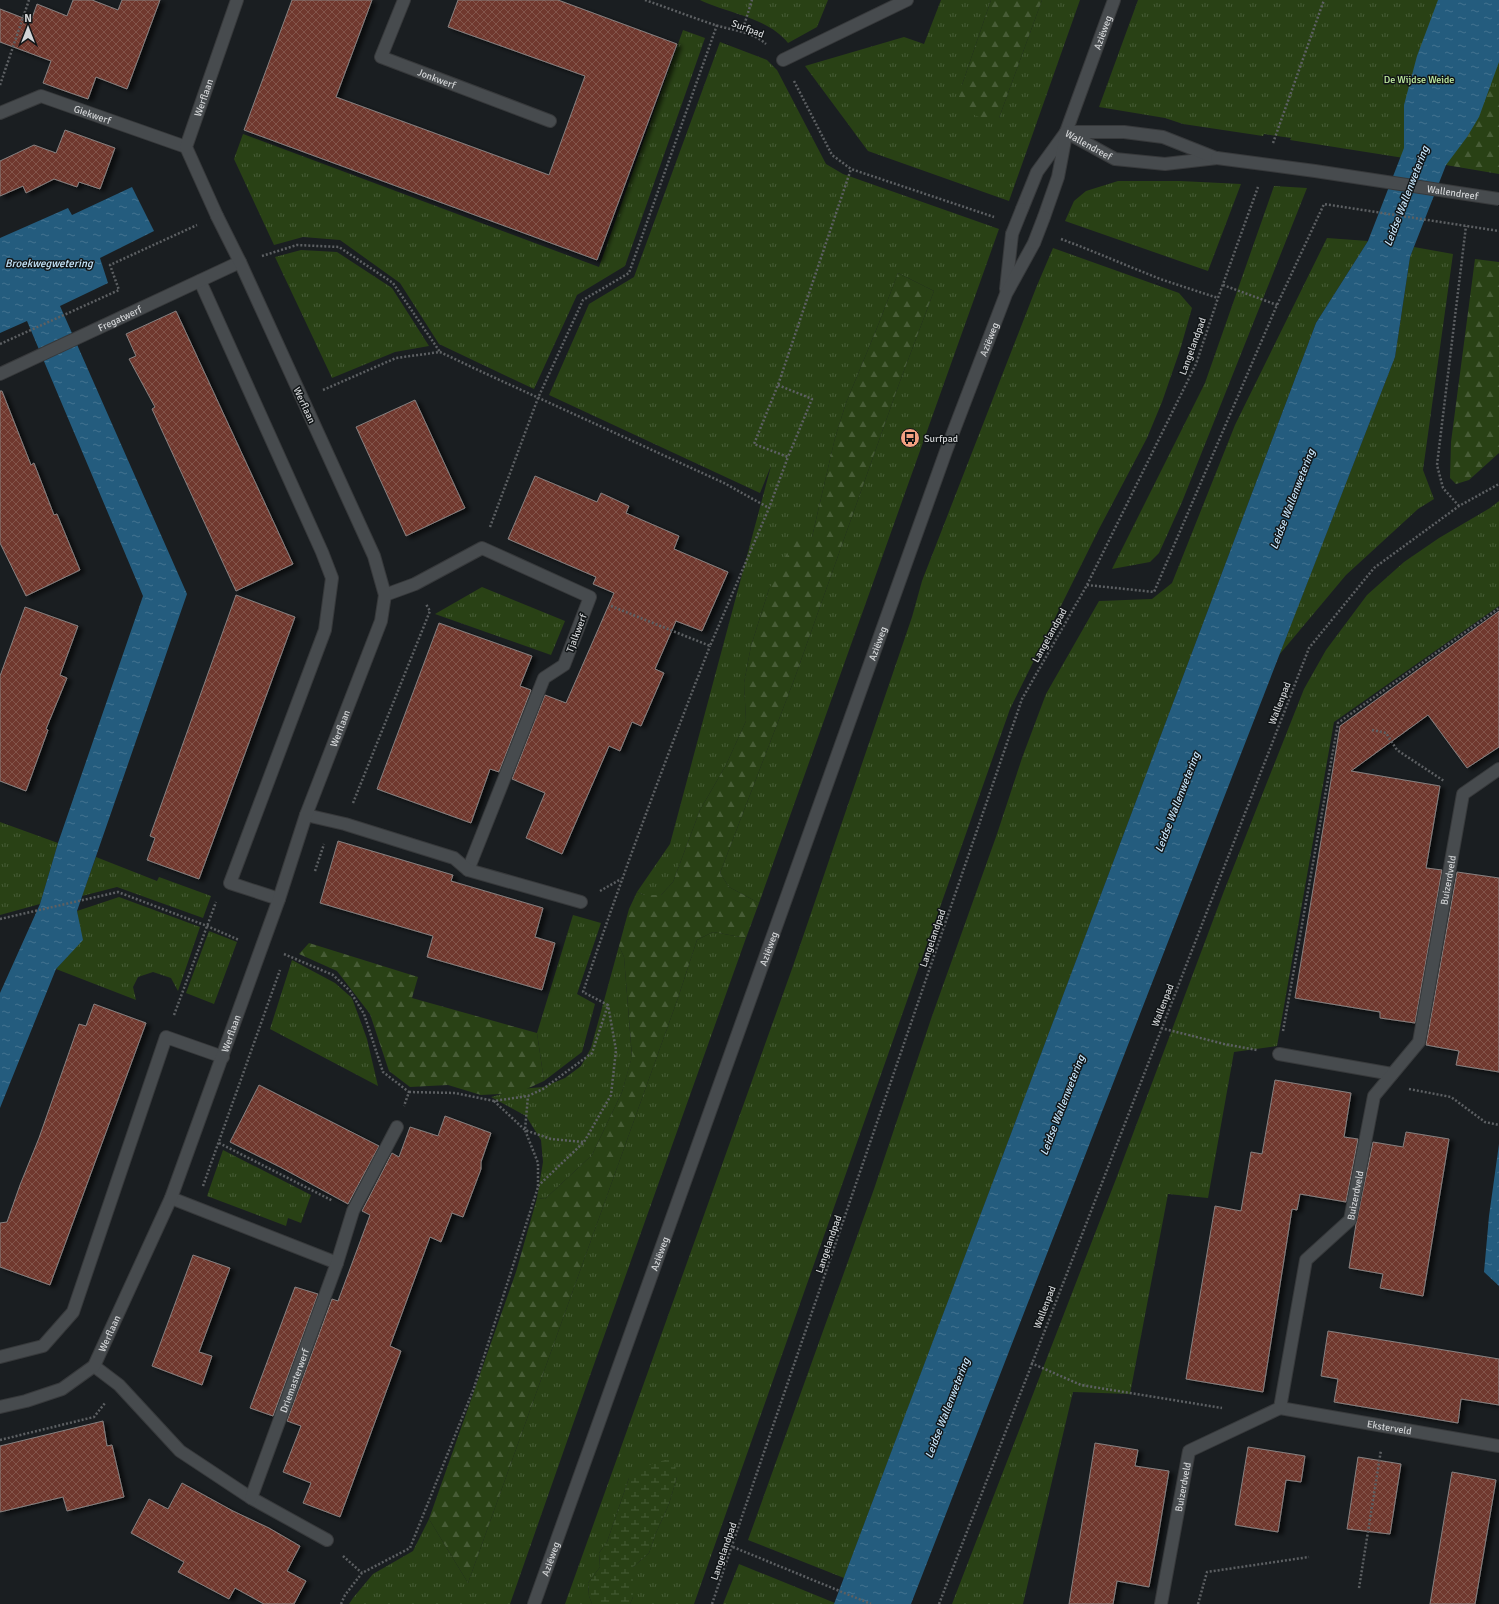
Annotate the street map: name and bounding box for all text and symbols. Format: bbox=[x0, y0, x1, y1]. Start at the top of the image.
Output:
north arrow bbox=[8, 8, 48, 48]
text: N bbox=[24, 12, 32, 25]
street label: Aziëweg bbox=[1091, 14, 1115, 51]
street label: Surfpad bbox=[730, 17, 766, 41]
street label: Jonkwerf bbox=[416, 66, 458, 92]
park label: De Wijdse Weide bbox=[1384, 74, 1454, 86]
street label: Werflaan bbox=[192, 78, 216, 118]
street label: Giekwerf bbox=[72, 103, 113, 127]
street label: Wallendreef bbox=[1063, 128, 1114, 163]
water label: Leidse Wallenwetering bbox=[1381, 143, 1432, 248]
street label: Wallendreef bbox=[1426, 183, 1479, 203]
water label: Broekwegwetering bbox=[5, 257, 94, 270]
street label: Fregatwerf bbox=[96, 303, 144, 334]
street label: Langelandpad bbox=[1177, 316, 1209, 377]
street label: Aziëweg bbox=[978, 321, 1002, 358]
street label: Werflaan bbox=[290, 385, 318, 426]
bus stop icon: Surfpad bbox=[899, 427, 921, 449]
place label: Surfpad bbox=[924, 433, 958, 445]
water label: Leidse Wallenwetering bbox=[1267, 446, 1318, 551]
street label: Langelandpad bbox=[1030, 606, 1070, 665]
street label: Tjalkwerf bbox=[564, 612, 590, 654]
street label: Aziëweg bbox=[867, 625, 890, 663]
street label: Wallenpad bbox=[1266, 680, 1294, 726]
street label: Werflaan bbox=[328, 708, 353, 749]
water label: Leidse Wallenwetering bbox=[1152, 749, 1203, 854]
street label: Buizerdveld bbox=[1438, 854, 1459, 906]
street label: Langelandpad bbox=[917, 908, 948, 969]
street label: Aziëweg bbox=[758, 930, 781, 968]
street label: Wallenpad bbox=[1149, 982, 1177, 1028]
street label: Werflaan bbox=[219, 1013, 244, 1054]
water label: Leidse Wallenwetering bbox=[1037, 1052, 1088, 1157]
street label: Buizerdveld bbox=[1345, 1170, 1366, 1221]
street label: Langelandpad bbox=[813, 1214, 844, 1275]
street label: Aziëweg bbox=[648, 1235, 672, 1273]
street label: Wallenpad bbox=[1031, 1284, 1059, 1330]
street label: Werflaan bbox=[96, 1314, 123, 1354]
street label: Driemasterwerf bbox=[278, 1347, 312, 1415]
water label: Leidse Wallenwetering bbox=[922, 1355, 973, 1460]
street label: Eksterveld bbox=[1366, 1418, 1412, 1438]
street label: Buizerdveld bbox=[1173, 1461, 1194, 1513]
street label: Langelandpad bbox=[708, 1521, 739, 1582]
street label: Aziëweg bbox=[539, 1540, 563, 1578]

